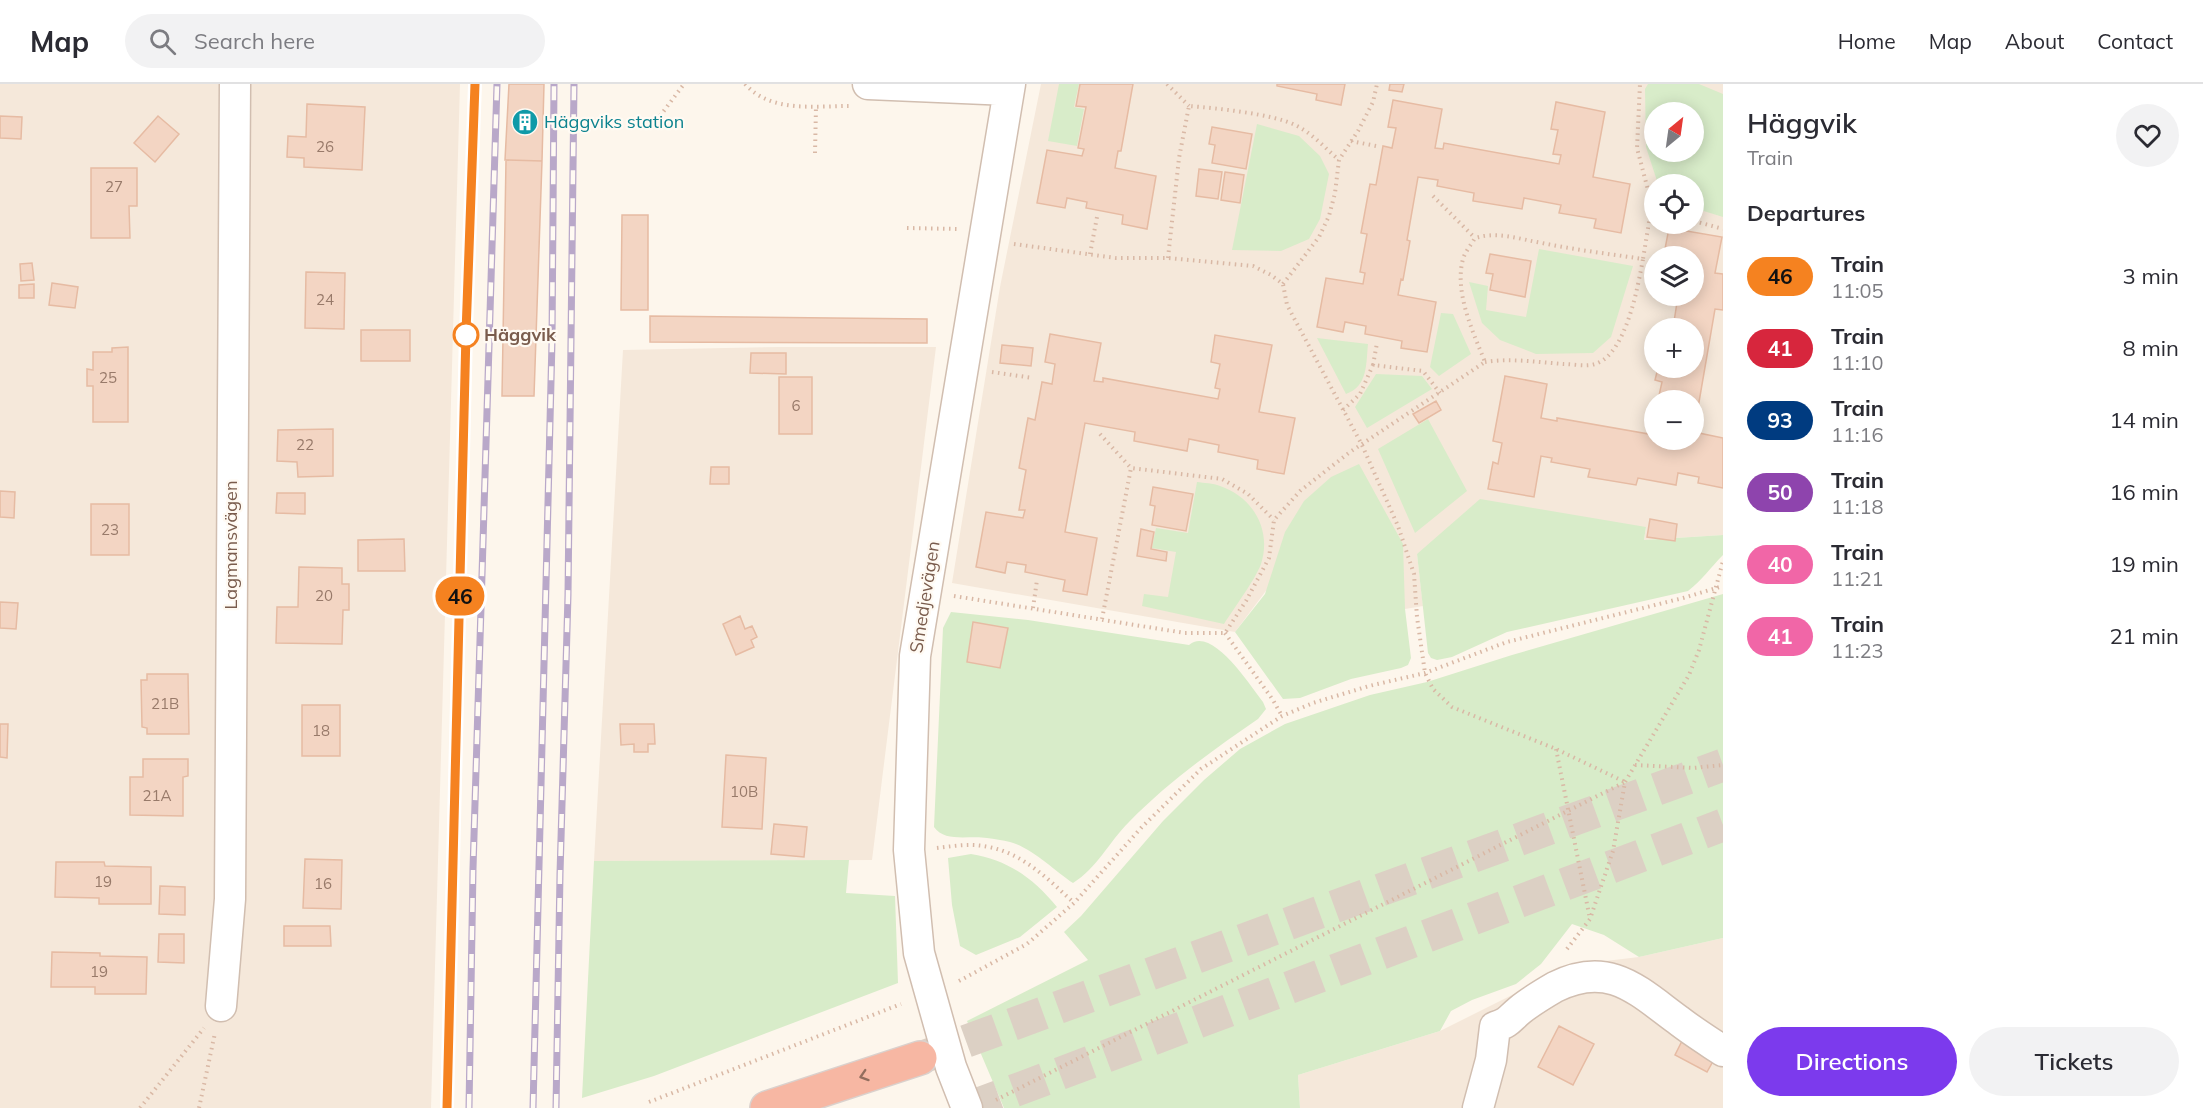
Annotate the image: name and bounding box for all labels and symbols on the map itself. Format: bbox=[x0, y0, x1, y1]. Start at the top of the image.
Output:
north arrow bbox=[1644, 102, 1704, 162]
building icon: Häggviks station bbox=[510, 107, 540, 137]
place label: Häggviks station bbox=[544, 110, 684, 133]
house number: 26 bbox=[316, 137, 334, 156]
house number: 27 bbox=[105, 177, 123, 196]
house number: 24 bbox=[316, 290, 334, 309]
marker: Häggvik bbox=[453, 322, 479, 348]
place label: Häggvik bbox=[484, 323, 557, 346]
house number: 25 bbox=[99, 368, 117, 387]
house number: 6 bbox=[791, 396, 801, 415]
house number: 22 bbox=[296, 435, 314, 454]
street label: Lagmansvägen bbox=[219, 481, 242, 609]
house number: 23 bbox=[101, 520, 119, 539]
street label: Smedjevägen bbox=[904, 539, 945, 655]
line badge: 46 bbox=[433, 576, 487, 616]
house number: 20 bbox=[315, 586, 333, 605]
house number: 21B bbox=[151, 694, 179, 713]
house number: 18 bbox=[312, 721, 330, 740]
house number: 10B bbox=[730, 782, 758, 801]
house number: 21A bbox=[142, 786, 172, 805]
house number: 19 bbox=[94, 872, 112, 891]
house number: 16 bbox=[314, 874, 332, 893]
house number: 19 bbox=[90, 962, 108, 981]
one-way arrow bbox=[859, 1069, 870, 1082]

